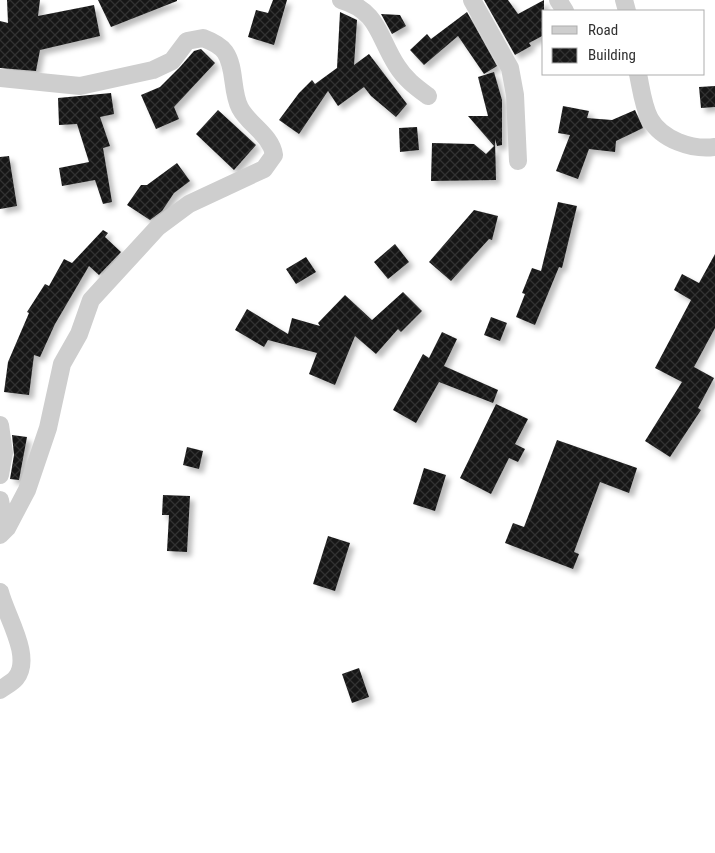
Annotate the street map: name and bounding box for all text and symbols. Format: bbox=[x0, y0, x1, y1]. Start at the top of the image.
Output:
legend bbox=[542, 10, 705, 75]
text: Road bbox=[588, 21, 618, 39]
text: Building bbox=[588, 46, 636, 64]

